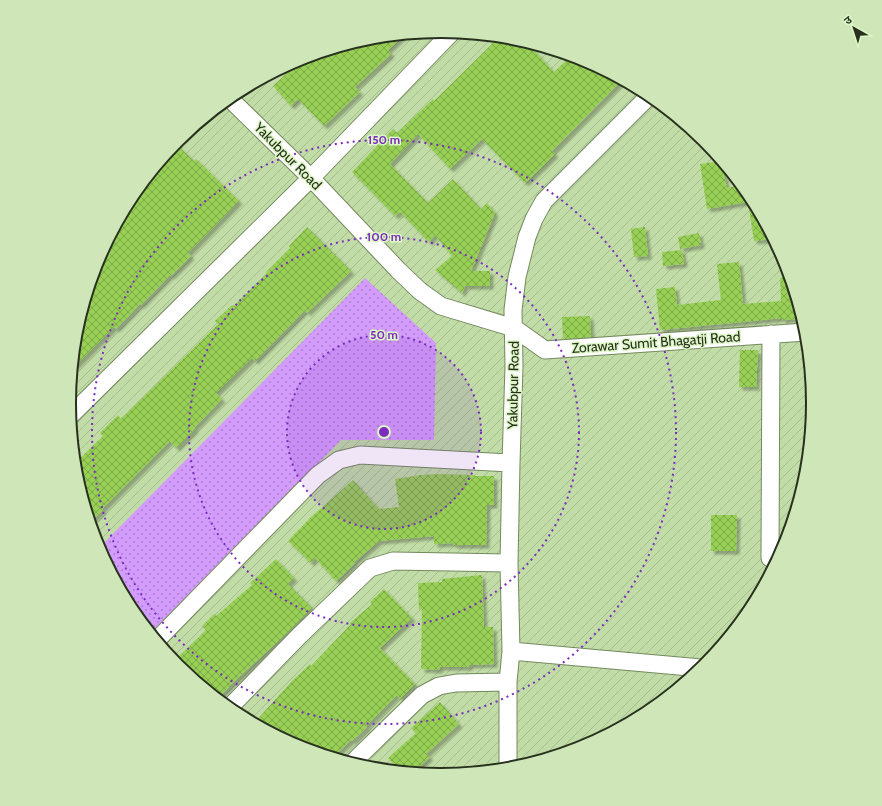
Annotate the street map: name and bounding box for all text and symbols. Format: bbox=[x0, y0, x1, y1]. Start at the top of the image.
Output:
north arrow bbox=[834, 8, 874, 48]
text: उ bbox=[841, 12, 855, 28]
street label: Yakubpur Road bbox=[250, 118, 326, 194]
text: 150 m bbox=[368, 132, 400, 147]
text: 100 m bbox=[367, 229, 401, 244]
text: 50 m bbox=[370, 327, 398, 342]
street label: Zorawar Sumit Bhagatji Road bbox=[571, 327, 741, 357]
street label: Yakubpur Road bbox=[503, 341, 523, 430]
centre of rings bbox=[377, 425, 391, 439]

